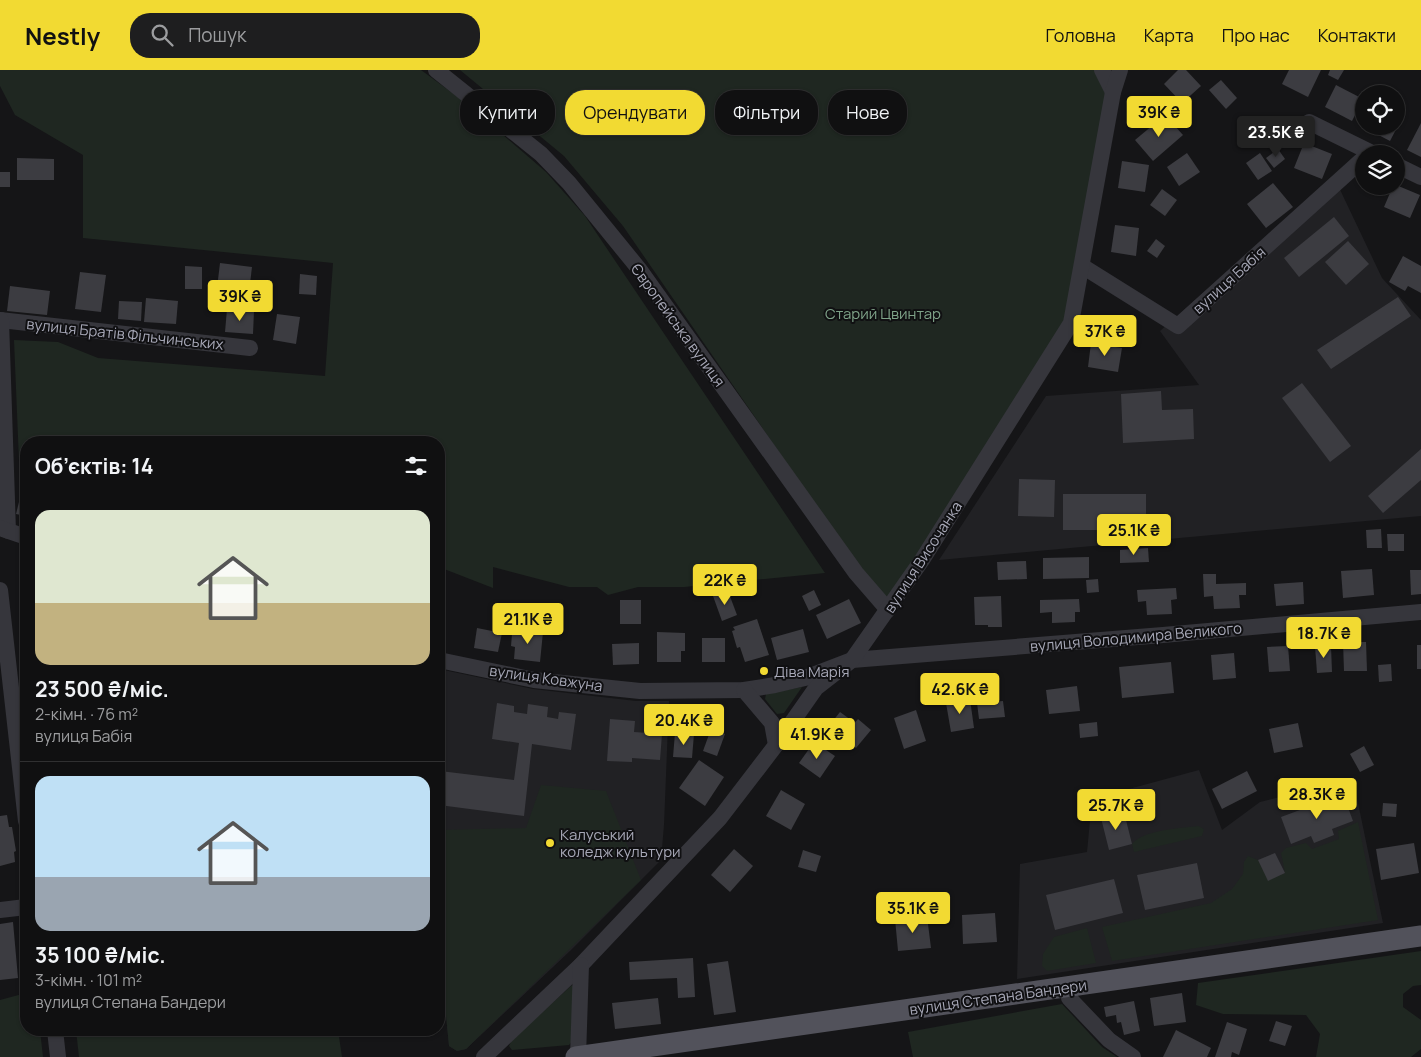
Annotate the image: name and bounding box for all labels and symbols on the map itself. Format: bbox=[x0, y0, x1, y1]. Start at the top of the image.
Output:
pin: 39K ₴ bbox=[1124, 96, 1194, 138]
pin: 23.5K ₴ bbox=[1230, 116, 1322, 158]
street label: вулиця Бабія bbox=[1188, 242, 1270, 318]
street label: Європейська вулиця bbox=[626, 259, 730, 391]
pin: 39K ₴ bbox=[205, 280, 275, 322]
park label: Старий Цвинтар bbox=[825, 303, 941, 324]
street label: вулиця Братів Фільчинських bbox=[25, 313, 225, 355]
pin: 37K ₴ bbox=[1070, 314, 1140, 357]
street label: вулиця Височанка bbox=[879, 497, 967, 617]
pin: 25.1K ₴ bbox=[1088, 514, 1180, 556]
pin: 22K ₴ bbox=[690, 564, 760, 606]
pin: 21.1K ₴ bbox=[482, 602, 574, 645]
pin: 18.7K ₴ bbox=[1278, 616, 1370, 659]
street label: вулиця Володимира Великого bbox=[1029, 617, 1243, 657]
street label: вулиця Ковжуна bbox=[488, 660, 604, 696]
place label: Діва Марія bbox=[774, 661, 850, 682]
marker: Діва Марія bbox=[758, 665, 770, 677]
pin: 42.6K ₴ bbox=[914, 672, 1006, 715]
pin: 20.4K ₴ bbox=[638, 704, 730, 746]
pin: 41.9K ₴ bbox=[771, 718, 863, 760]
pin: 28.3K ₴ bbox=[1271, 778, 1363, 820]
pin: 25.7K ₴ bbox=[1070, 788, 1162, 831]
place label: Калуський коледж культури bbox=[560, 824, 681, 862]
marker: Калуський коледж культури bbox=[544, 837, 556, 849]
pin: 35.1K ₴ bbox=[867, 892, 959, 934]
street label: вулиця Степана Бандери bbox=[908, 974, 1088, 1020]

